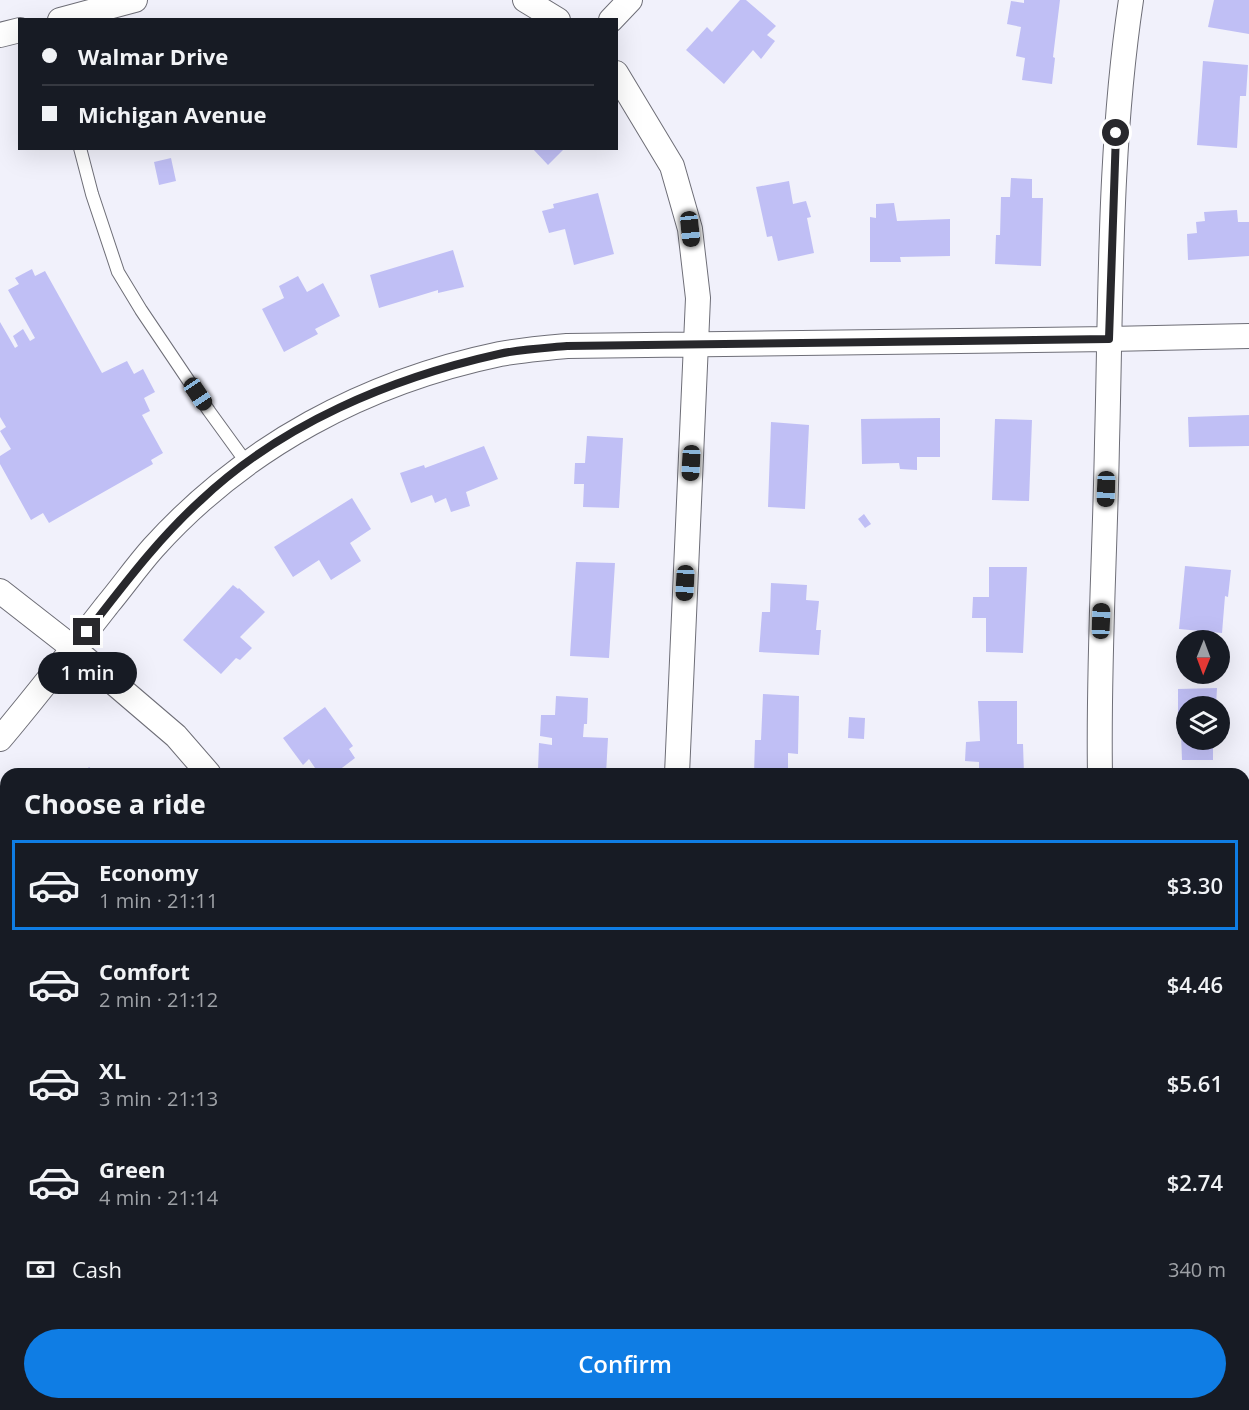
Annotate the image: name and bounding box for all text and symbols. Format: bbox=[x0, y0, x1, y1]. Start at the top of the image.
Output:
text: Walmar Drive bbox=[78, 41, 228, 71]
text: Michigan Avenue bbox=[78, 99, 266, 129]
route start bbox=[1102, 119, 1129, 146]
car bbox=[679, 210, 701, 248]
car bbox=[180, 374, 216, 414]
car bbox=[681, 445, 701, 481]
car bbox=[1096, 471, 1116, 507]
car bbox=[675, 565, 695, 601]
car bbox=[1091, 603, 1111, 639]
route end bbox=[73, 618, 100, 645]
north arrow bbox=[1176, 630, 1230, 684]
map controls bbox=[1176, 630, 1230, 750]
callout: 1 min bbox=[38, 653, 136, 695]
text: 1 min bbox=[61, 659, 115, 686]
button: layers bbox=[1176, 696, 1230, 750]
text: Choose a ride bbox=[24, 785, 206, 822]
text: Economy bbox=[99, 857, 198, 887]
icon: car bbox=[27, 858, 81, 912]
text: $3.30 bbox=[1167, 870, 1223, 900]
text: 1 min · 21:11 bbox=[99, 887, 218, 914]
text: Comfort bbox=[99, 956, 190, 986]
icon: car bbox=[27, 957, 81, 1011]
text: $4.46 bbox=[1167, 969, 1223, 999]
text: 2 min · 21:12 bbox=[99, 986, 218, 1013]
text: XL bbox=[99, 1055, 126, 1085]
icon: car bbox=[27, 1056, 81, 1110]
text: $5.61 bbox=[1167, 1068, 1223, 1098]
text: 3 min · 21:13 bbox=[99, 1085, 218, 1112]
text: Green bbox=[99, 1154, 165, 1184]
icon: car bbox=[27, 1155, 81, 1209]
text: $2.74 bbox=[1167, 1167, 1223, 1197]
text: 4 min · 21:14 bbox=[99, 1184, 218, 1211]
icon: cash bbox=[24, 1253, 57, 1286]
text: Cash bbox=[72, 1254, 122, 1284]
text: 340 m bbox=[1168, 1256, 1226, 1283]
button: Confirm bbox=[24, 1329, 1226, 1398]

